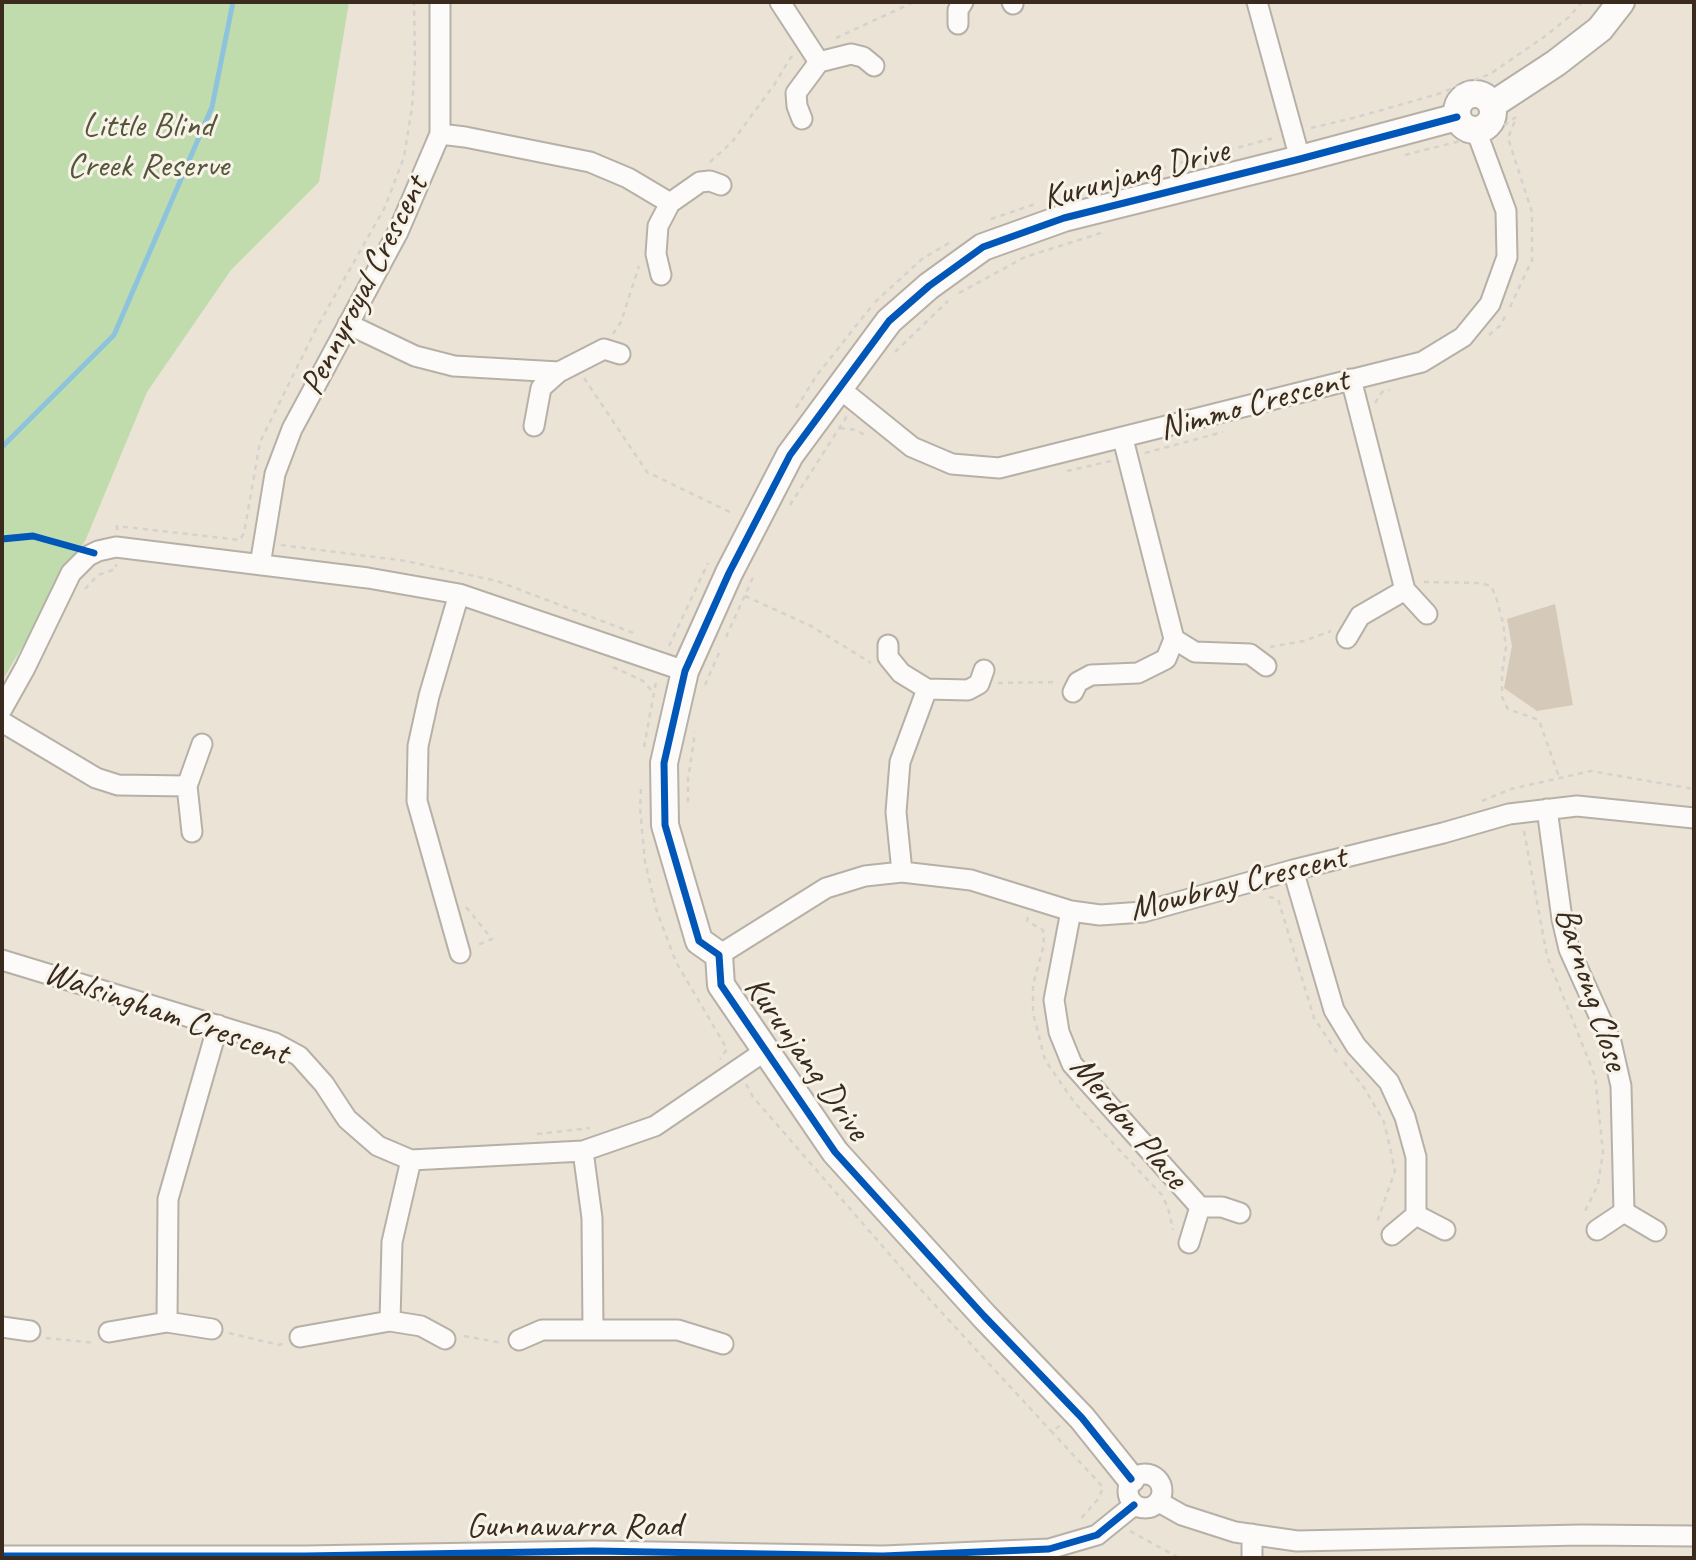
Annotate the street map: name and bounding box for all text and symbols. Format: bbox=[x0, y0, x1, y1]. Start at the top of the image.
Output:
park label: Little Blind Creek Reserve bbox=[67, 106, 229, 188]
street label: Kurunjang Drive bbox=[1039, 130, 1233, 220]
street label: Pennyroyal Crescent bbox=[292, 169, 438, 403]
street label: Nimmo Crescent bbox=[1155, 360, 1353, 450]
street label: Mowbray Crescent bbox=[1125, 837, 1351, 931]
street label: Barnong Close bbox=[1544, 902, 1636, 1076]
street label: Walsingham Crescent bbox=[38, 953, 294, 1075]
street label: Kurunjang Drive bbox=[734, 969, 878, 1149]
street label: Merdon Place bbox=[1060, 1048, 1196, 1198]
street label: Gunnawarra Road bbox=[466, 1506, 682, 1548]

